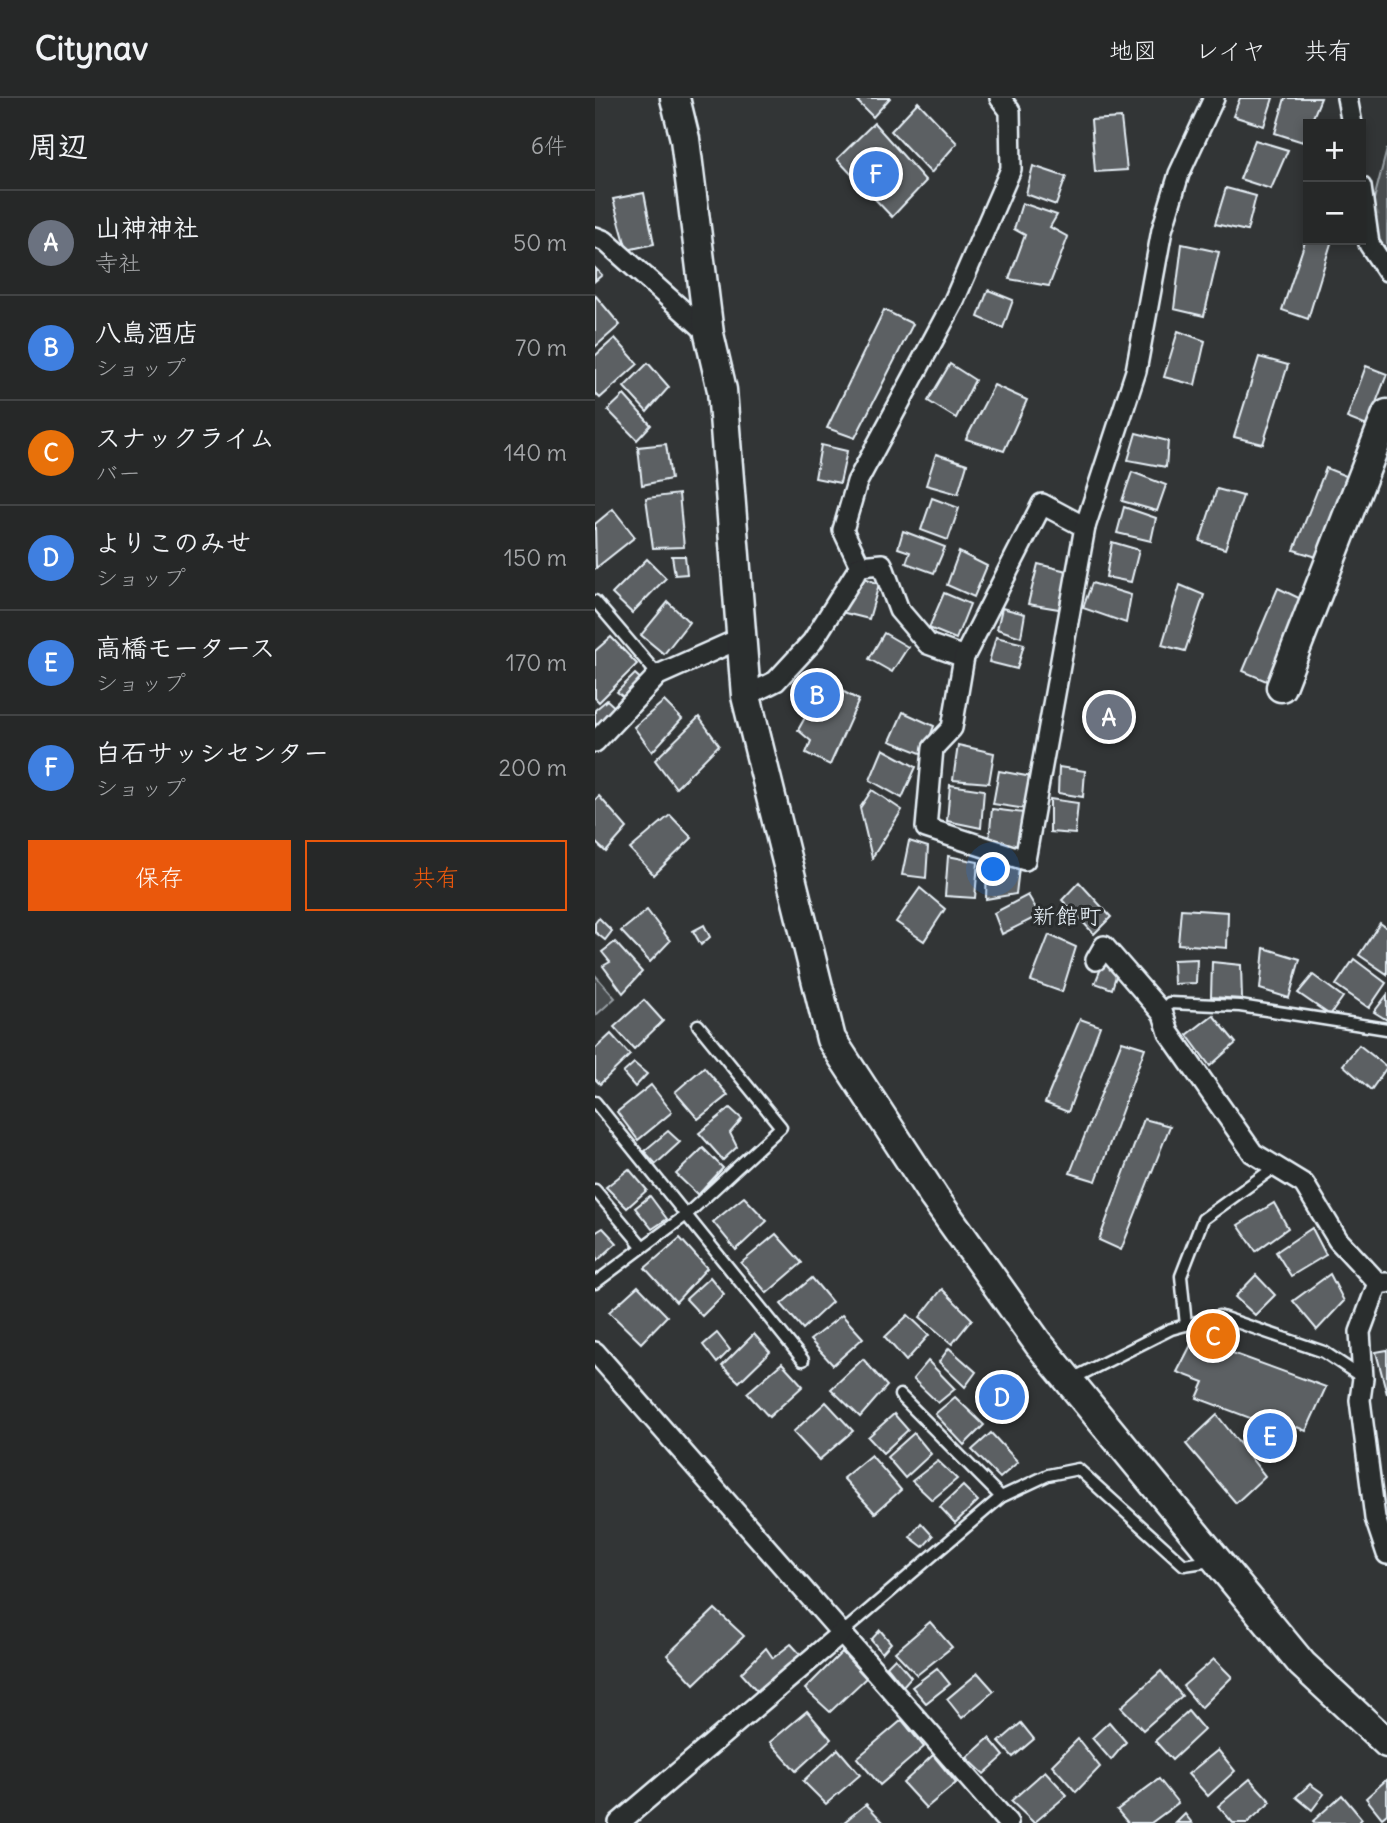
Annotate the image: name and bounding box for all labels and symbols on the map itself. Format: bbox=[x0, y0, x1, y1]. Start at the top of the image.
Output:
pin: F bbox=[853, 148, 899, 200]
pin: B bbox=[794, 669, 840, 721]
pin: A bbox=[1086, 691, 1132, 743]
your location bbox=[976, 852, 1010, 886]
district label: 新館町 bbox=[1033, 901, 1102, 930]
pin: C bbox=[1190, 1310, 1236, 1362]
pin: D bbox=[979, 1371, 1025, 1423]
pin: E bbox=[1247, 1410, 1293, 1462]

